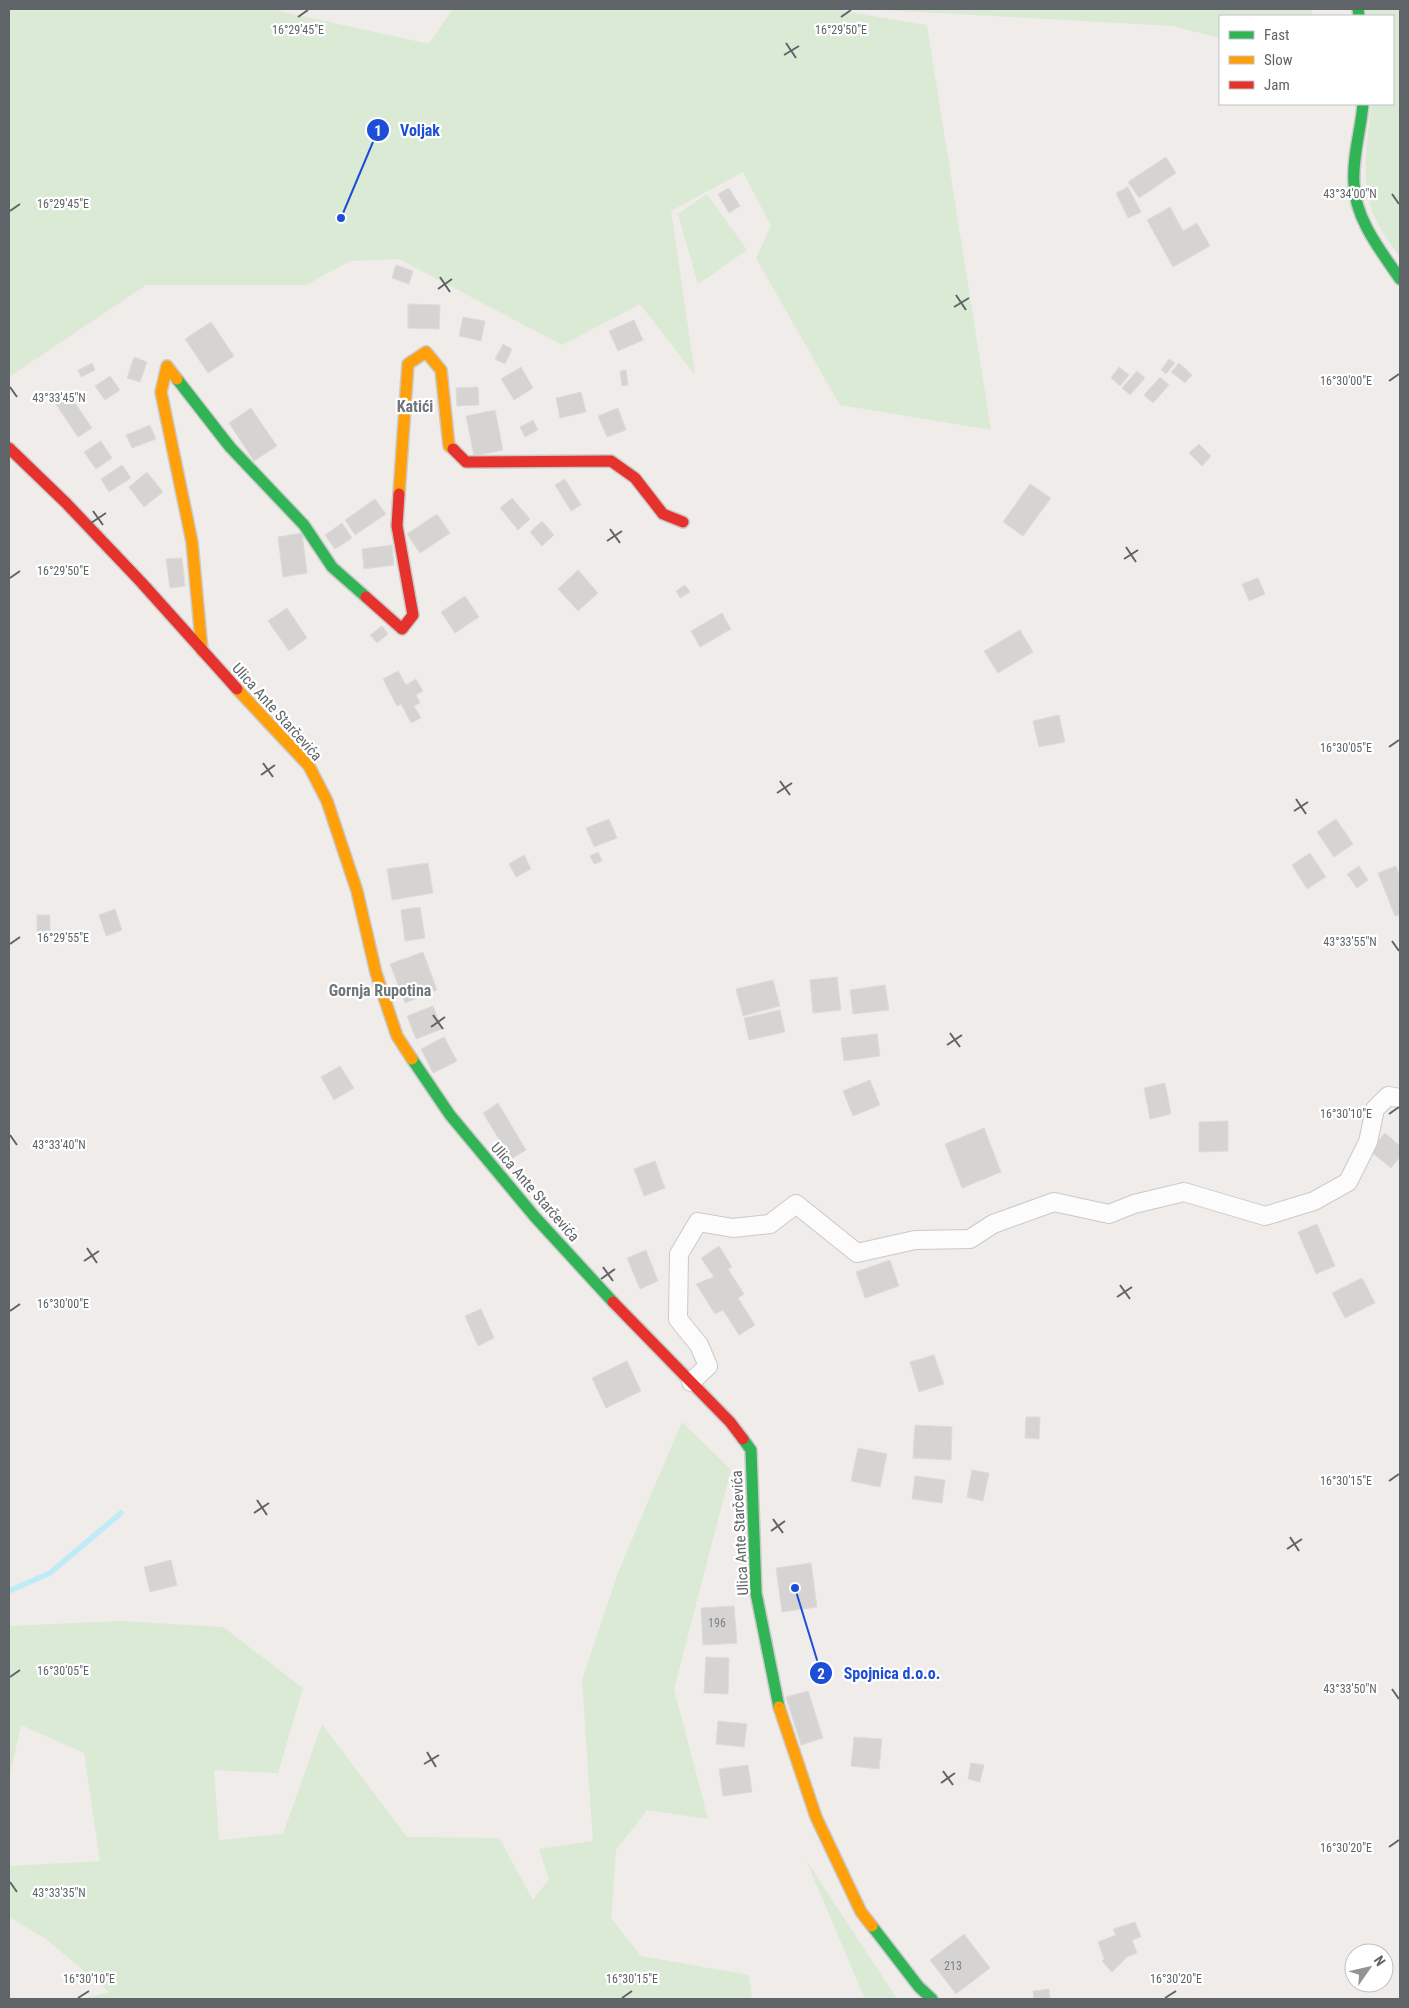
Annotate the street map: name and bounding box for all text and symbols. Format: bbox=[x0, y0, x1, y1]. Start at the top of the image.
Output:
legend bbox=[1219, 15, 1394, 105]
text: 16°29'45"E bbox=[272, 23, 324, 37]
text: 16°29'50"E bbox=[815, 23, 867, 37]
text: Fast bbox=[1264, 26, 1289, 44]
text: Slow bbox=[1264, 51, 1293, 69]
text: Jam bbox=[1264, 76, 1290, 94]
callout: Voljak bbox=[365, 115, 450, 146]
text: Voljak bbox=[400, 121, 440, 140]
text: 1 bbox=[374, 122, 382, 140]
text: 43°34'00"N bbox=[1323, 187, 1377, 201]
text: 16°29'45"E bbox=[37, 197, 89, 211]
text: 16°30'00"E bbox=[1320, 374, 1372, 388]
text: 43°33'45"N bbox=[32, 391, 86, 405]
district label: Katići bbox=[397, 397, 433, 416]
text: 16°29'50"E bbox=[37, 564, 89, 578]
street label: Ulica Ante Starčevića bbox=[228, 659, 326, 765]
text: 16°30'05"E bbox=[1320, 741, 1372, 755]
text: 16°29'55"E bbox=[37, 931, 89, 945]
text: 43°33'55"N bbox=[1323, 935, 1377, 949]
district label: Gornja Rupotina bbox=[329, 981, 432, 1000]
text: 16°30'10"E bbox=[1320, 1107, 1372, 1121]
text: 43°33'40"N bbox=[32, 1138, 86, 1152]
street label: Ulica Ante Starčevića bbox=[487, 1139, 583, 1245]
text: 16°30'00"E bbox=[37, 1297, 89, 1311]
street label: Ulica Ante Starčevića bbox=[728, 1470, 752, 1596]
text: 16°30'15"E bbox=[1320, 1474, 1372, 1488]
house number: 196 bbox=[708, 1616, 726, 1630]
callout: Spojnica d.o.o. bbox=[809, 1658, 951, 1689]
text: 16°30'05"E bbox=[37, 1664, 89, 1678]
text: Spojnica d.o.o. bbox=[844, 1664, 940, 1683]
text: 2 bbox=[817, 1665, 825, 1683]
text: 43°33'50"N bbox=[1323, 1682, 1377, 1696]
text: 16°30'20"E bbox=[1320, 1841, 1372, 1855]
text: 43°33'35"N bbox=[32, 1886, 86, 1900]
north arrow bbox=[1344, 1943, 1394, 1993]
text: N bbox=[1371, 1953, 1389, 1969]
house number: 213 bbox=[944, 1959, 962, 1973]
text: 16°30'10"E bbox=[63, 1972, 115, 1986]
text: 16°30'15"E bbox=[606, 1972, 658, 1986]
text: 16°30'20"E bbox=[1150, 1972, 1202, 1986]

